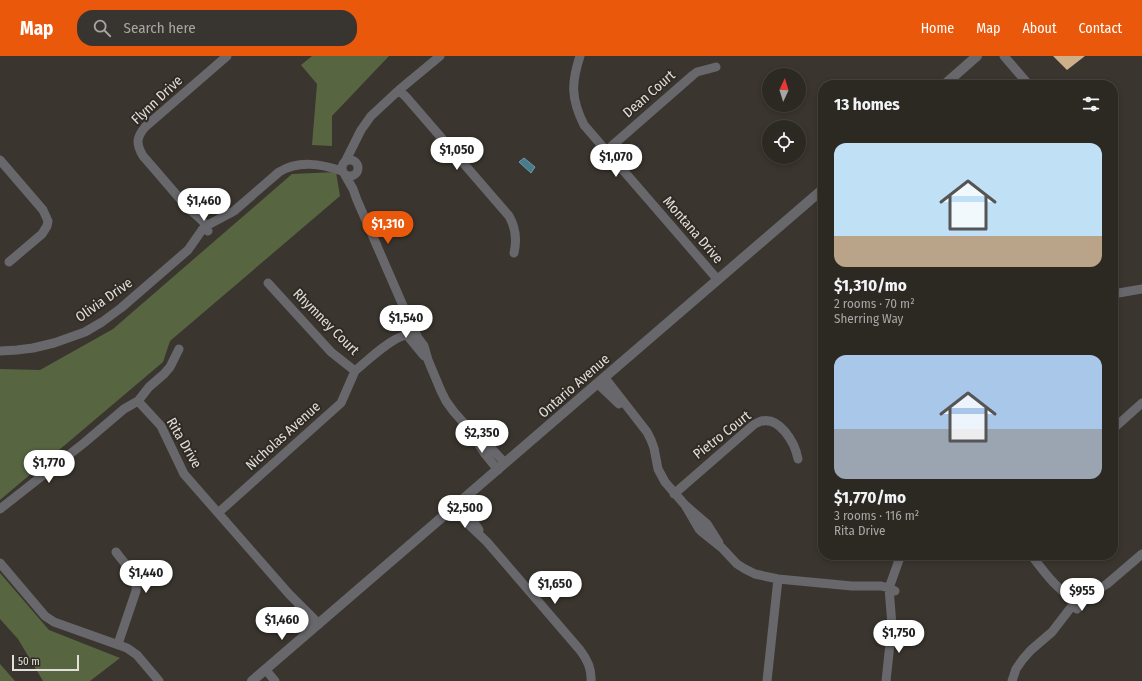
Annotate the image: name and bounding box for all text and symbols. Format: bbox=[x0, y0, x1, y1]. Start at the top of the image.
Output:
search box bbox=[77, 10, 357, 46]
text: Map bbox=[20, 17, 53, 40]
icon: search bbox=[91, 17, 113, 39]
text: Search here bbox=[123, 19, 196, 37]
text: Home bbox=[921, 20, 954, 37]
text: Map bbox=[976, 20, 1000, 37]
text: About bbox=[1022, 20, 1057, 37]
text: Contact bbox=[1079, 20, 1122, 37]
street label: Dean Court bbox=[619, 67, 679, 121]
north arrow bbox=[762, 68, 806, 112]
map controls bbox=[762, 68, 806, 164]
street label: Flynn Drive bbox=[128, 72, 186, 128]
icon: filters bbox=[1080, 93, 1102, 115]
text: 13 homes bbox=[834, 94, 900, 115]
button: locate bbox=[762, 120, 806, 164]
pin: $1,050 bbox=[424, 137, 490, 171]
text: $1,050 bbox=[440, 142, 474, 157]
pin: $1,070 bbox=[583, 144, 649, 178]
text: $1,070 bbox=[599, 149, 633, 164]
icon: home bbox=[932, 169, 1004, 241]
pin: $1,460 bbox=[171, 188, 237, 222]
text: $1,460 bbox=[187, 193, 221, 208]
street label: Montana Drive bbox=[659, 193, 727, 267]
pin: $1,310 bbox=[355, 211, 421, 245]
text: $1,310 bbox=[371, 216, 405, 231]
street label: Olivia Drive bbox=[72, 274, 136, 326]
text: $1,310/mo bbox=[834, 275, 907, 296]
street label: Rhymney Court bbox=[289, 285, 363, 359]
text: 2 rooms · 70 m² bbox=[834, 296, 915, 311]
pin: $1,540 bbox=[373, 305, 439, 339]
text: $1,540 bbox=[389, 310, 423, 325]
text: Sherring Way bbox=[834, 311, 903, 326]
street label: Ontario Avenue bbox=[535, 350, 613, 421]
icon: home bbox=[932, 381, 1004, 453]
street label: Nicholas Avenue bbox=[242, 398, 324, 474]
street label: Pietro Court bbox=[690, 407, 755, 463]
street label: Rita Drive bbox=[163, 415, 205, 471]
pin: $2,350 bbox=[449, 420, 515, 454]
text: $2,350 bbox=[464, 425, 500, 440]
pin: $1,770 bbox=[16, 450, 82, 484]
text: $1,770 bbox=[33, 455, 65, 470]
text: $1,770/mo bbox=[834, 487, 906, 508]
pin: $2,500 bbox=[432, 495, 498, 529]
text: $2,500 bbox=[447, 500, 483, 515]
text: 3 rooms · 116 m² bbox=[834, 508, 919, 523]
text: Rita Drive bbox=[834, 523, 885, 538]
pin: $1,440 bbox=[113, 560, 179, 594]
text: $1,440 bbox=[129, 565, 163, 580]
pin: $1,650 bbox=[522, 571, 588, 605]
text: $1,650 bbox=[538, 576, 572, 591]
pin: $955 bbox=[1058, 578, 1106, 612]
text: $955 bbox=[1069, 583, 1095, 598]
pin: $1,460 bbox=[249, 607, 315, 641]
text: $1,460 bbox=[265, 612, 299, 627]
pin: $1,750 bbox=[866, 620, 932, 654]
text: $1,750 bbox=[882, 625, 916, 640]
scale bar bbox=[12, 653, 79, 672]
text: 50 m bbox=[18, 655, 40, 668]

